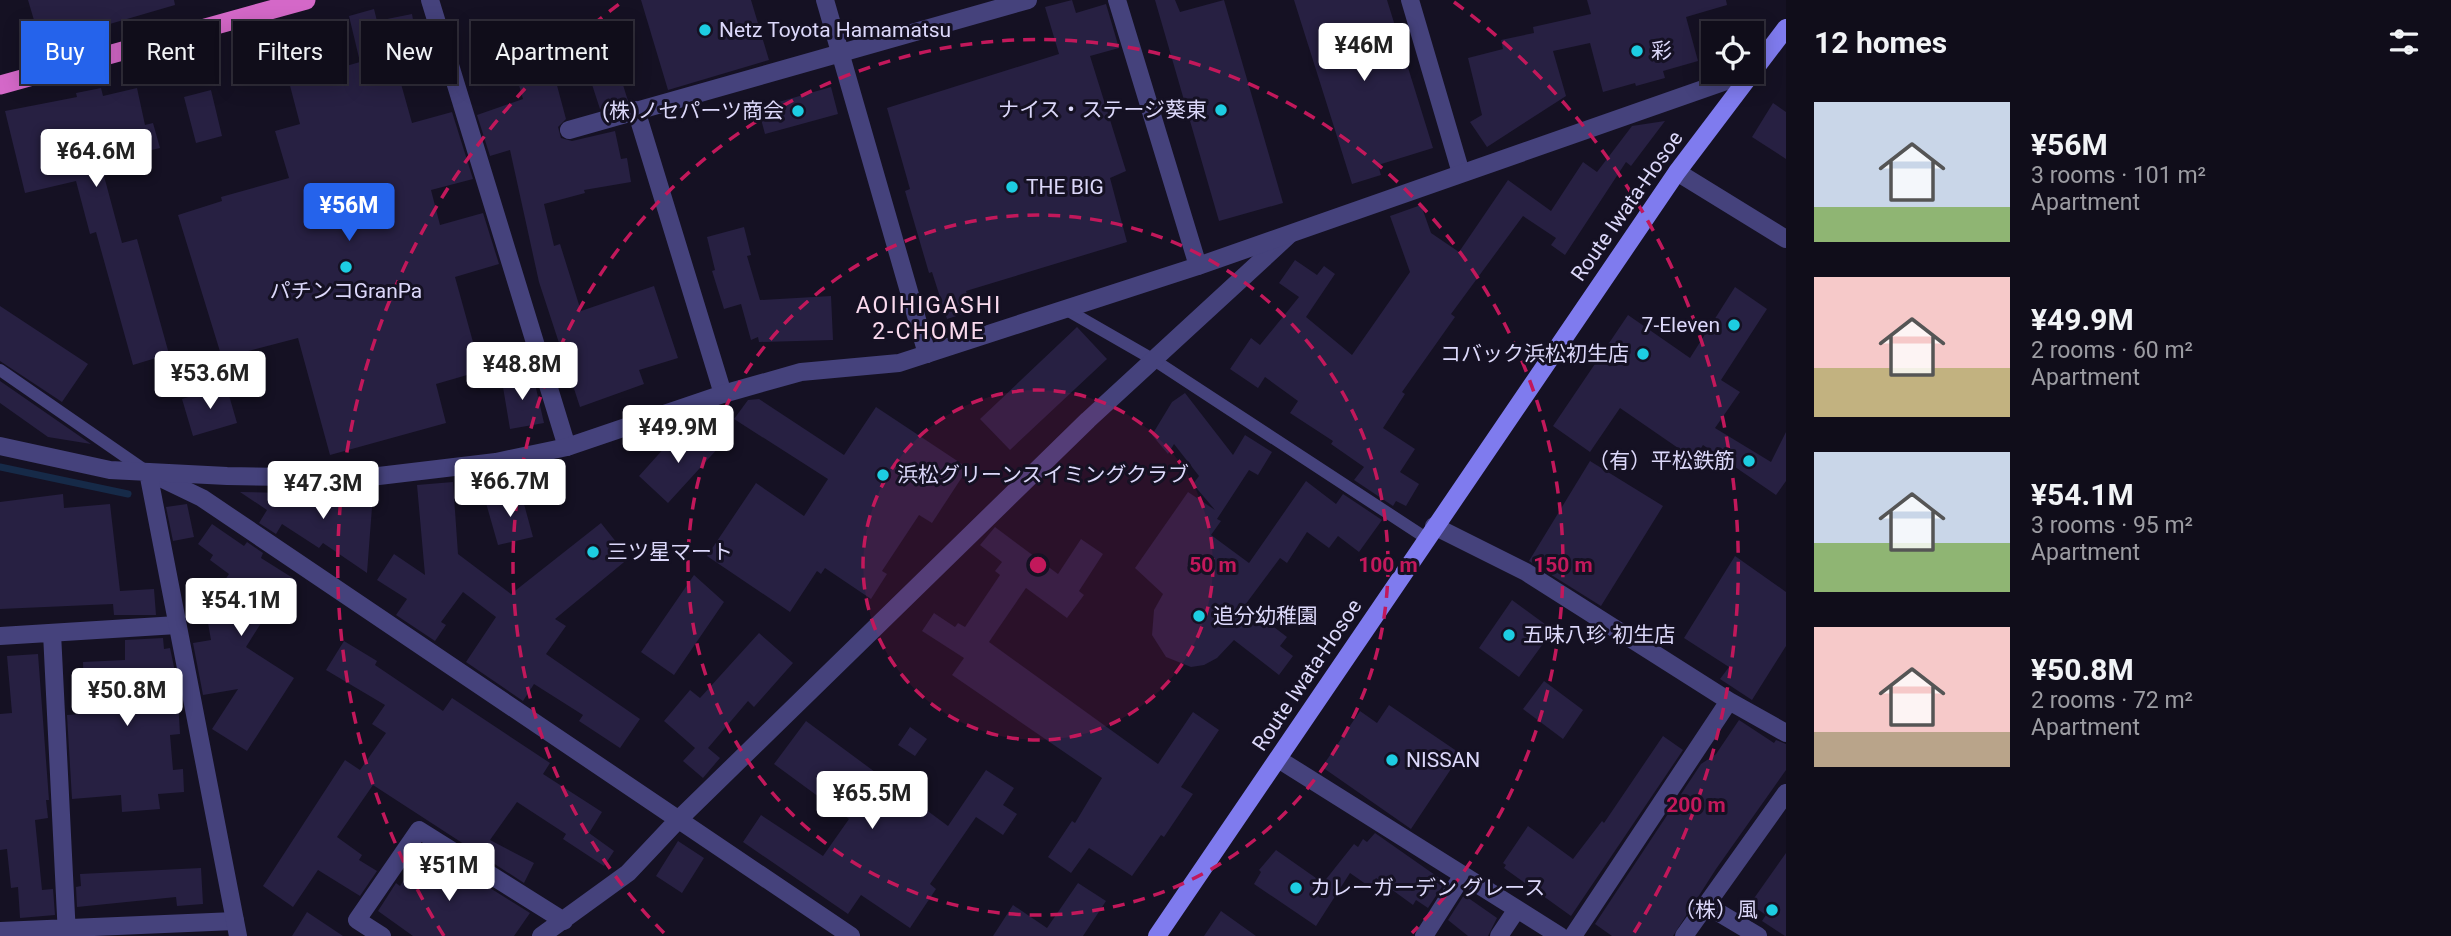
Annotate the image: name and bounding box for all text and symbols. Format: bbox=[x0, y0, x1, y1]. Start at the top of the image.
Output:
place label: Netz Toyota Hamamatsu bbox=[719, 18, 951, 42]
chip: Buy bbox=[21, 21, 109, 84]
chip: Rent bbox=[123, 21, 219, 84]
chip: Filters bbox=[233, 21, 347, 84]
chip: New bbox=[361, 21, 457, 84]
chip: Apartment bbox=[471, 21, 633, 84]
map controls bbox=[1701, 21, 1764, 84]
button: locate bbox=[1701, 21, 1764, 84]
marker: Netz Toyota Hamamatsu bbox=[697, 22, 713, 38]
icon: filters bbox=[2385, 23, 2423, 61]
pin: ¥46M bbox=[1323, 24, 1405, 83]
text: 12 homes bbox=[1814, 25, 1947, 60]
text: ¥46M bbox=[1335, 32, 1393, 59]
place label: 彩 bbox=[1651, 39, 1672, 63]
marker: 彩 bbox=[1629, 43, 1645, 59]
place label: ナイス・ステージ葵東 bbox=[998, 98, 1207, 122]
place label: (株)ノセパーツ商会 bbox=[602, 99, 784, 123]
marker: ナイス・ステージ葵東 bbox=[1213, 102, 1229, 118]
marker: (株)ノセパーツ商会 bbox=[790, 103, 806, 119]
street label: Route Iwata-Hosoe bbox=[1566, 126, 1688, 286]
text: ¥56M bbox=[2031, 127, 2108, 162]
pin: ¥64.6M bbox=[39, 130, 153, 189]
icon: home bbox=[1870, 130, 1954, 214]
text: ¥64.6M bbox=[57, 138, 135, 165]
text: 3 rooms · 101 m² bbox=[2031, 162, 2206, 189]
place label: THE BIG bbox=[1026, 175, 1104, 199]
marker: THE BIG bbox=[1004, 179, 1020, 195]
pin: ¥56M bbox=[308, 184, 390, 243]
text: Apartment bbox=[2031, 189, 2140, 216]
text: ¥56M bbox=[320, 192, 378, 219]
marker: パチンコGranPa bbox=[338, 259, 354, 275]
place label: パチンコGranPa bbox=[270, 279, 422, 303]
district label: AOIHIGASHI 2-CHOME bbox=[856, 292, 1002, 345]
text: ¥49.9M bbox=[2031, 302, 2134, 337]
icon: home bbox=[1870, 305, 1954, 389]
place label: 7-Eleven bbox=[1642, 313, 1720, 337]
marker: 7-Eleven bbox=[1726, 317, 1742, 333]
text: 2 rooms · 60 m² bbox=[2031, 337, 2193, 364]
pin: ¥48.8M bbox=[465, 342, 579, 402]
place label: コバック浜松初生店 bbox=[1440, 342, 1629, 366]
marker: コバック浜松初生店 bbox=[1635, 346, 1651, 362]
text: ¥48.8M bbox=[483, 351, 561, 378]
pin: ¥53.6M bbox=[153, 352, 267, 411]
text: ¥53.6M bbox=[171, 360, 249, 387]
text: Apartment bbox=[2031, 364, 2140, 391]
pin: ¥49.9M bbox=[621, 406, 735, 465]
text: ¥49.9M bbox=[639, 414, 717, 441]
place label: （有）平松鉄筋 bbox=[1588, 449, 1735, 473]
marker: （有）平松鉄筋 bbox=[1741, 453, 1757, 469]
pin: ¥66.7M bbox=[453, 460, 567, 519]
pin: ¥47.3M bbox=[266, 462, 380, 521]
place label: 浜松グリーンスイミングクラブ bbox=[897, 463, 1189, 487]
marker: 浜松グリーンスイミングクラブ bbox=[875, 467, 891, 483]
text: ¥66.7M bbox=[471, 468, 549, 495]
text: ¥47.3M bbox=[284, 470, 362, 497]
text: ¥54.1M bbox=[2031, 477, 2134, 512]
icon: home bbox=[1870, 480, 1954, 564]
text: 3 rooms · 95 m² bbox=[2031, 512, 2193, 539]
text: Apartment bbox=[2031, 539, 2140, 566]
place label: 三ツ星マート bbox=[607, 540, 733, 564]
marker: 三ツ星マート bbox=[585, 544, 601, 560]
centre of rings bbox=[1026, 553, 1050, 577]
text: 50 m bbox=[1189, 553, 1237, 577]
text: 100 m bbox=[1358, 553, 1418, 577]
text: 150 m bbox=[1533, 553, 1593, 577]
pin: ¥54.1M bbox=[184, 578, 298, 638]
text: ¥54.1M bbox=[202, 587, 280, 614]
street label: Route Iwata-Hosoe bbox=[1247, 595, 1367, 755]
place label: 追分幼稚園 bbox=[1213, 604, 1318, 628]
marker: 追分幼稚園 bbox=[1191, 608, 1207, 624]
place label: 五味八珍 初生店 bbox=[1523, 623, 1675, 647]
marker: 五味八珍 初生店 bbox=[1501, 627, 1517, 643]
text: ¥50.8M bbox=[2031, 652, 2134, 687]
icon: home bbox=[1870, 655, 1954, 739]
pin: ¥50.8M bbox=[70, 668, 184, 728]
text: ¥50.8M bbox=[88, 677, 166, 704]
text: 2 rooms · 72 m² bbox=[2031, 687, 2193, 714]
text: Apartment bbox=[2031, 714, 2140, 741]
place label: NISSAN bbox=[1406, 748, 1480, 772]
marker: NISSAN bbox=[1384, 752, 1400, 768]
pin: ¥65.5M bbox=[815, 772, 929, 831]
text: ¥65.5M bbox=[833, 780, 911, 807]
text: 200 m bbox=[1666, 793, 1726, 817]
pin: ¥51M bbox=[408, 844, 490, 903]
text: ¥51M bbox=[420, 852, 478, 879]
place label: カレーガーデン グレース bbox=[1310, 876, 1545, 900]
marker: カレーガーデン グレース bbox=[1288, 880, 1304, 896]
place label: （株）風 bbox=[1674, 898, 1758, 922]
marker: （株）風 bbox=[1764, 902, 1780, 918]

